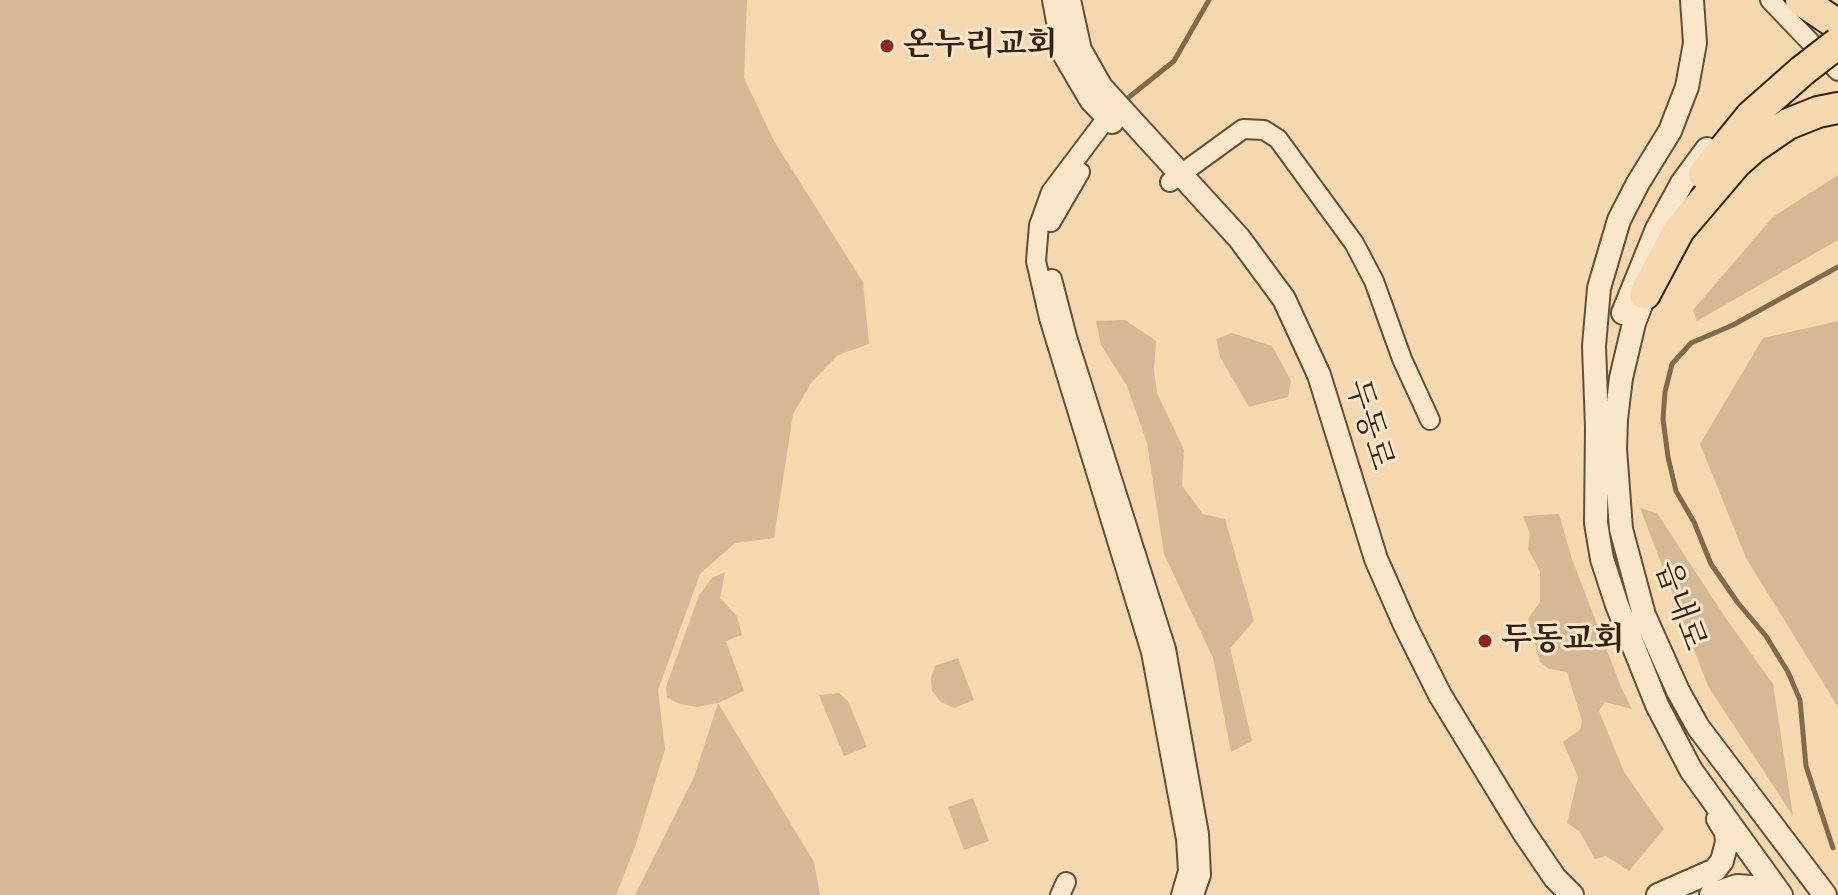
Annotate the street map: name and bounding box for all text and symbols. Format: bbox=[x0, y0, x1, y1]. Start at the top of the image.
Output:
place label: 온누리교회 bbox=[903, 27, 1058, 65]
marker: 온누리교회 bbox=[878, 37, 896, 55]
street label: 두동로 bbox=[1336, 375, 1400, 475]
street label: 읍내로 bbox=[1645, 556, 1713, 656]
place label: 두동교회 bbox=[1501, 622, 1625, 660]
marker: 두동교회 bbox=[1476, 632, 1494, 650]

